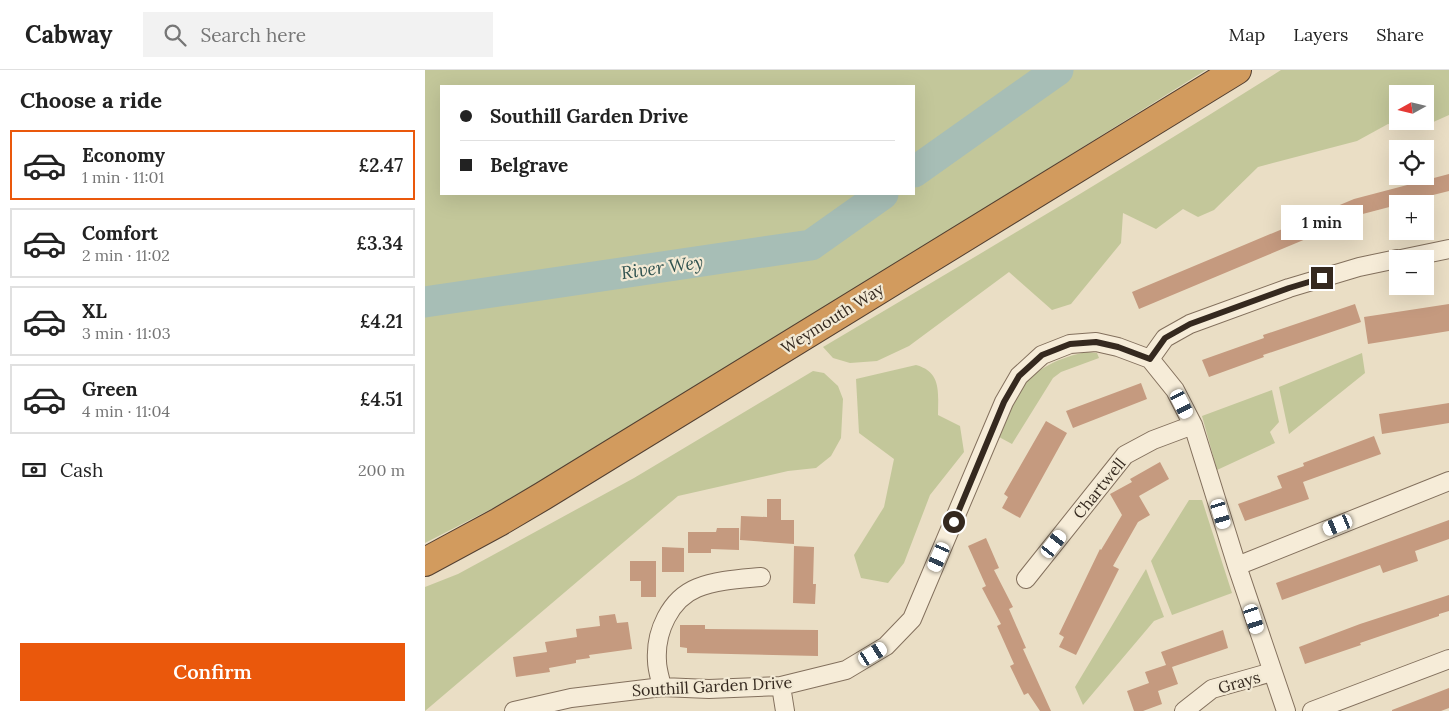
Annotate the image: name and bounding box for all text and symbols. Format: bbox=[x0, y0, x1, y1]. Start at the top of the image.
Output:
search box bbox=[143, 12, 493, 57]
text: Cabway bbox=[25, 19, 113, 50]
icon: search bbox=[161, 21, 189, 49]
text: Search here bbox=[201, 23, 306, 47]
text: Map bbox=[1229, 23, 1265, 46]
text: Layers bbox=[1293, 23, 1348, 46]
text: Share bbox=[1376, 23, 1424, 46]
north arrow bbox=[1389, 85, 1434, 130]
map controls bbox=[1389, 85, 1434, 295]
text: Choose a ride bbox=[20, 86, 162, 114]
text: Southill Garden Drive bbox=[490, 104, 688, 128]
button: locate bbox=[1389, 140, 1434, 185]
icon: car bbox=[22, 143, 67, 188]
text: Economy bbox=[82, 143, 165, 167]
text: £2.47 bbox=[358, 153, 403, 177]
text: Belgrave bbox=[490, 153, 568, 177]
text: 1 min · 11:01 bbox=[82, 167, 164, 187]
button: + bbox=[1389, 195, 1434, 240]
callout: 1 min bbox=[1281, 206, 1363, 240]
text: 1 min bbox=[1302, 212, 1342, 232]
icon: car bbox=[22, 221, 67, 266]
text: Comfort bbox=[82, 221, 158, 245]
text: £3.34 bbox=[356, 231, 403, 255]
text: 2 min · 11:02 bbox=[82, 245, 170, 265]
water label: River Wey bbox=[619, 250, 705, 284]
button: − bbox=[1389, 250, 1434, 295]
route end bbox=[1311, 267, 1333, 289]
street label: Weymouth Way bbox=[777, 278, 888, 358]
icon: car bbox=[22, 299, 67, 344]
text: XL bbox=[82, 299, 107, 323]
text: £4.21 bbox=[360, 309, 403, 333]
text: 3 min · 11:03 bbox=[82, 323, 171, 343]
icon: car bbox=[22, 377, 67, 422]
text: Green bbox=[82, 377, 138, 401]
text: £4.51 bbox=[360, 387, 403, 411]
car bbox=[1168, 387, 1195, 421]
text: 4 min · 11:04 bbox=[82, 401, 170, 421]
street label: Chartwell bbox=[1068, 454, 1130, 522]
icon: cash bbox=[20, 456, 48, 484]
text: Cash bbox=[60, 458, 103, 482]
text: 200 m bbox=[358, 460, 405, 480]
car bbox=[1209, 497, 1232, 531]
route start bbox=[943, 511, 965, 533]
car bbox=[1321, 512, 1354, 538]
car bbox=[1038, 528, 1069, 560]
car bbox=[926, 540, 951, 574]
car bbox=[1242, 602, 1265, 636]
car bbox=[856, 640, 889, 668]
button: Confirm bbox=[20, 643, 405, 701]
street label: Grays bbox=[1216, 666, 1262, 698]
street label: Southill Garden Drive bbox=[631, 672, 793, 700]

